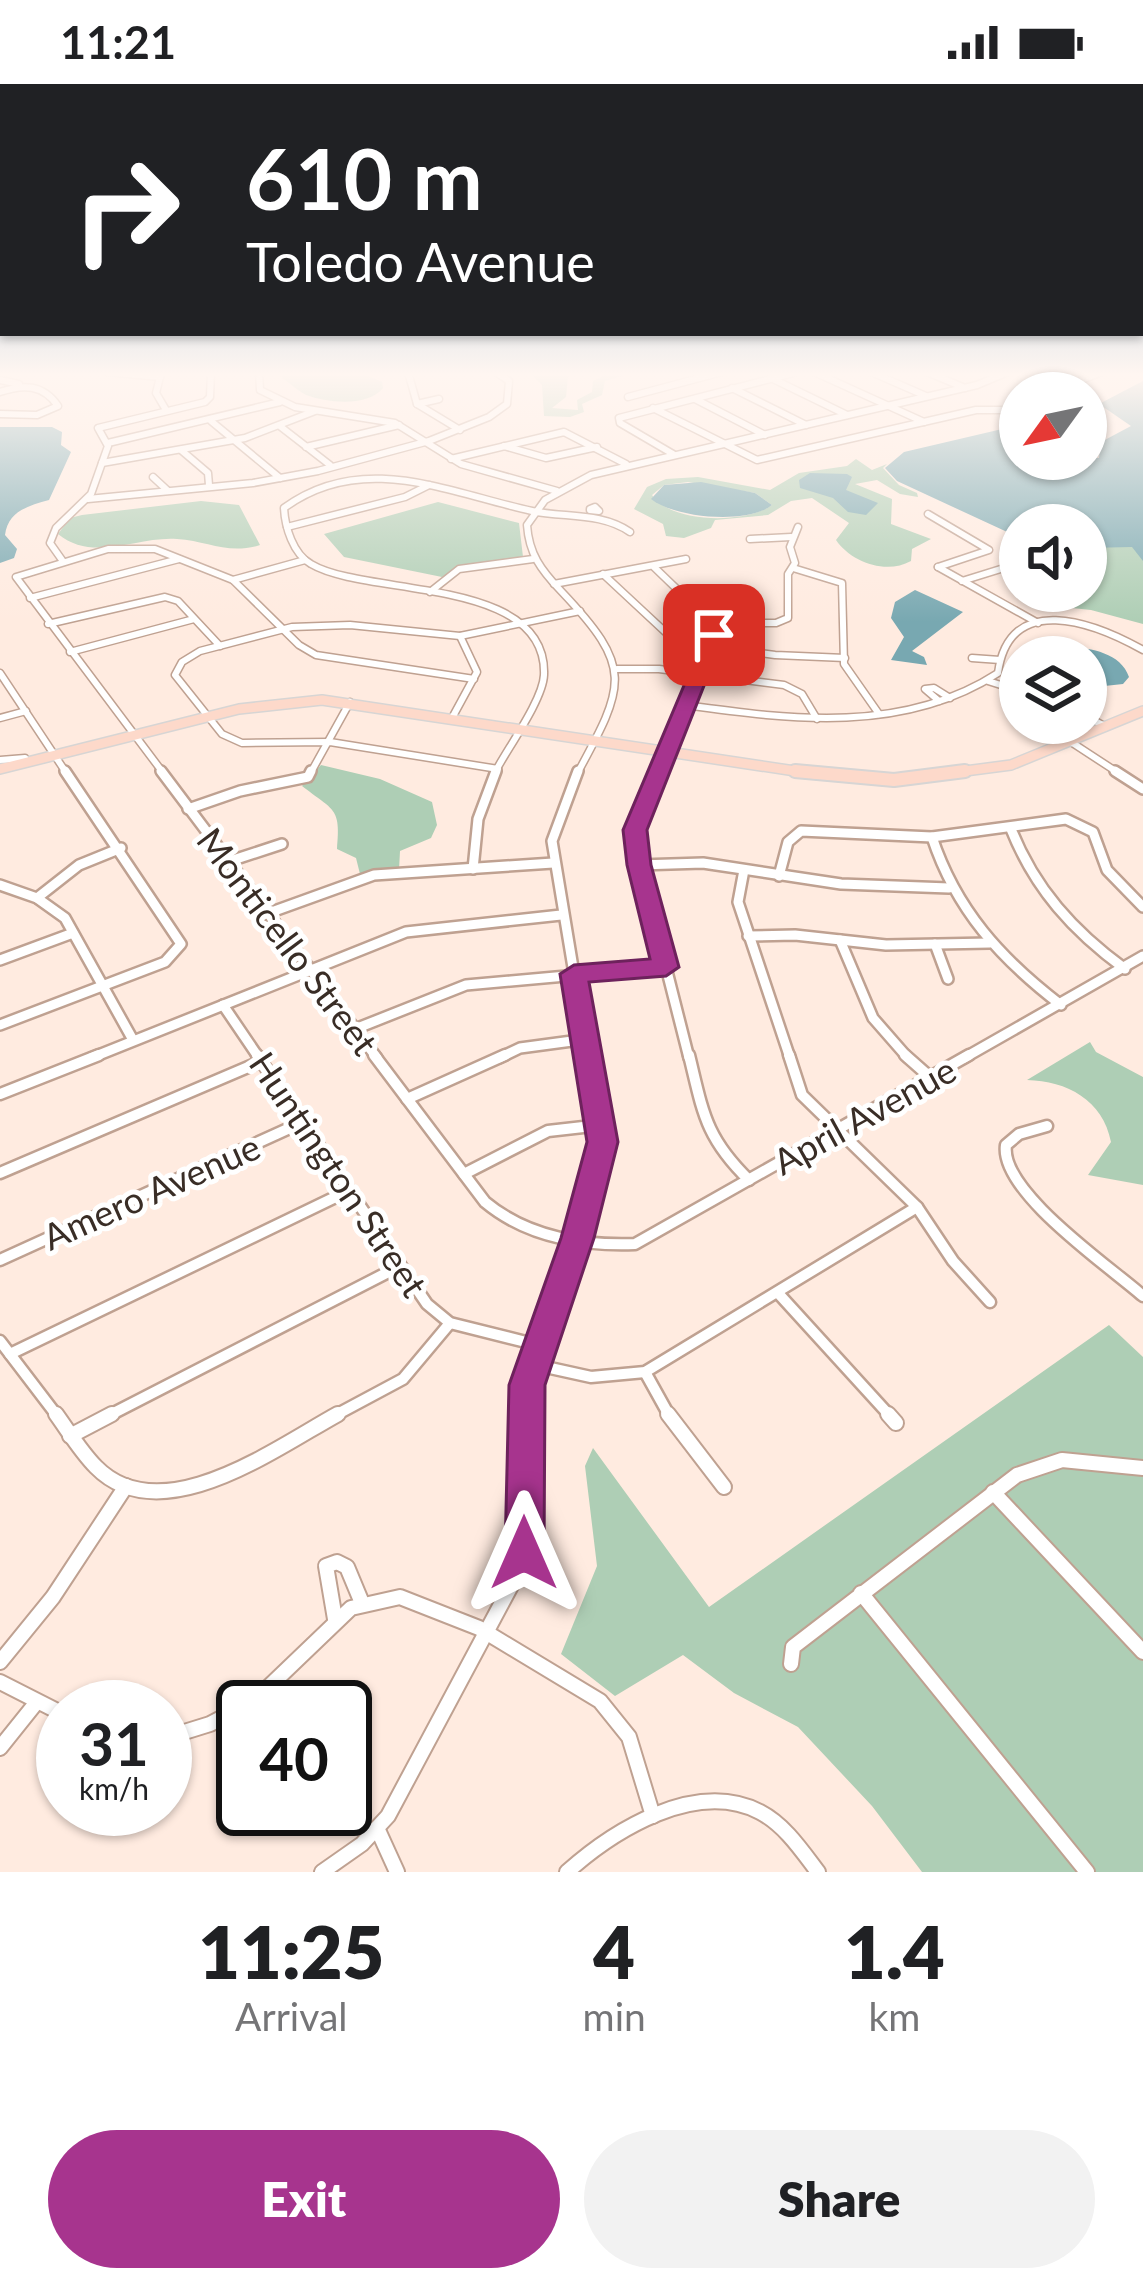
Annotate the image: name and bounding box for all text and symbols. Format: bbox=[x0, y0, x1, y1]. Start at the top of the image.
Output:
text: 11:21 bbox=[60, 15, 176, 69]
text: 610 m bbox=[246, 127, 483, 228]
icon: right bbox=[48, 132, 204, 288]
text: Toledo Avenue bbox=[246, 229, 595, 294]
north arrow bbox=[999, 372, 1107, 480]
map controls bbox=[999, 372, 1107, 744]
button: sound bbox=[999, 504, 1107, 612]
pin bbox=[663, 584, 765, 686]
icon: arrive bbox=[681, 602, 747, 668]
button: layers bbox=[999, 636, 1107, 744]
street label: Monticello Street bbox=[188, 819, 388, 1063]
street label: Huntington Street bbox=[241, 1043, 437, 1305]
street label: April Avenue bbox=[765, 1047, 963, 1183]
street label: Amero Avenue bbox=[36, 1124, 266, 1258]
position arrow bbox=[461, 1490, 587, 1616]
speed limit sign: 40 bbox=[216, 1680, 372, 1836]
text: 31 bbox=[79, 1707, 149, 1779]
text: km/h bbox=[79, 1770, 149, 1806]
text: 11:25 bbox=[198, 1908, 384, 1994]
text: 4 bbox=[593, 1908, 635, 1994]
text: 1.4 bbox=[844, 1908, 945, 1994]
text: Arrival bbox=[235, 1993, 347, 2039]
text: min bbox=[583, 1993, 646, 2039]
text: km bbox=[868, 1993, 920, 2039]
button: Exit bbox=[48, 2130, 560, 2268]
button: Share bbox=[584, 2130, 1095, 2268]

